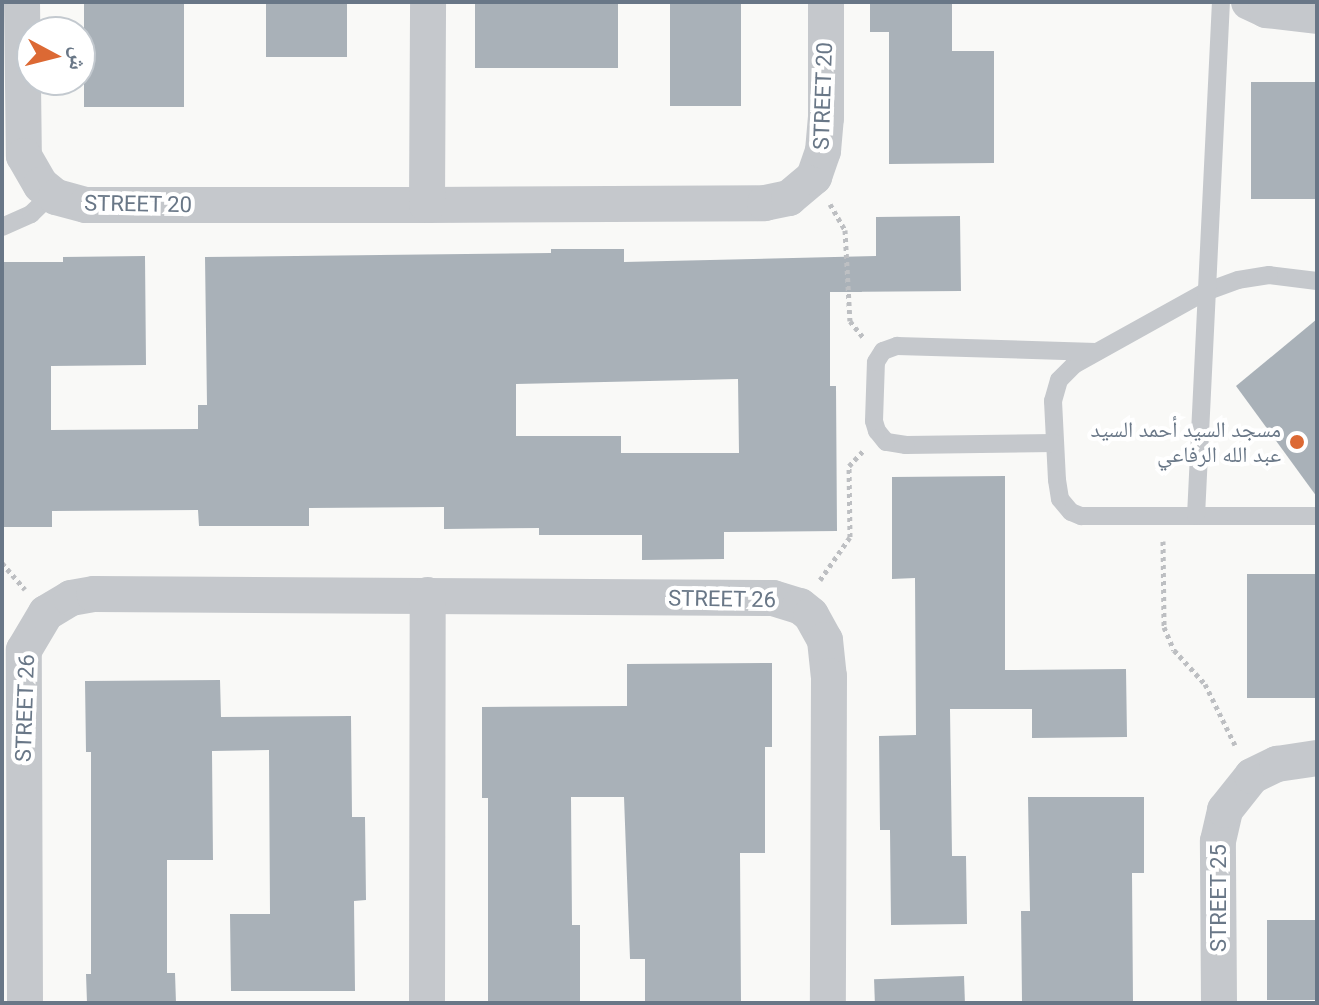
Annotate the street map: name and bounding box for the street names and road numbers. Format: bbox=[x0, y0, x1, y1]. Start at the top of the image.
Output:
street label: STREET 20 bbox=[808, 41, 838, 151]
street label: STREET 20 bbox=[84, 190, 192, 218]
street label: STREET 26 bbox=[668, 585, 776, 613]
street label: STREET 26 bbox=[10, 653, 40, 763]
street label: STREET 25 bbox=[1206, 844, 1232, 952]

